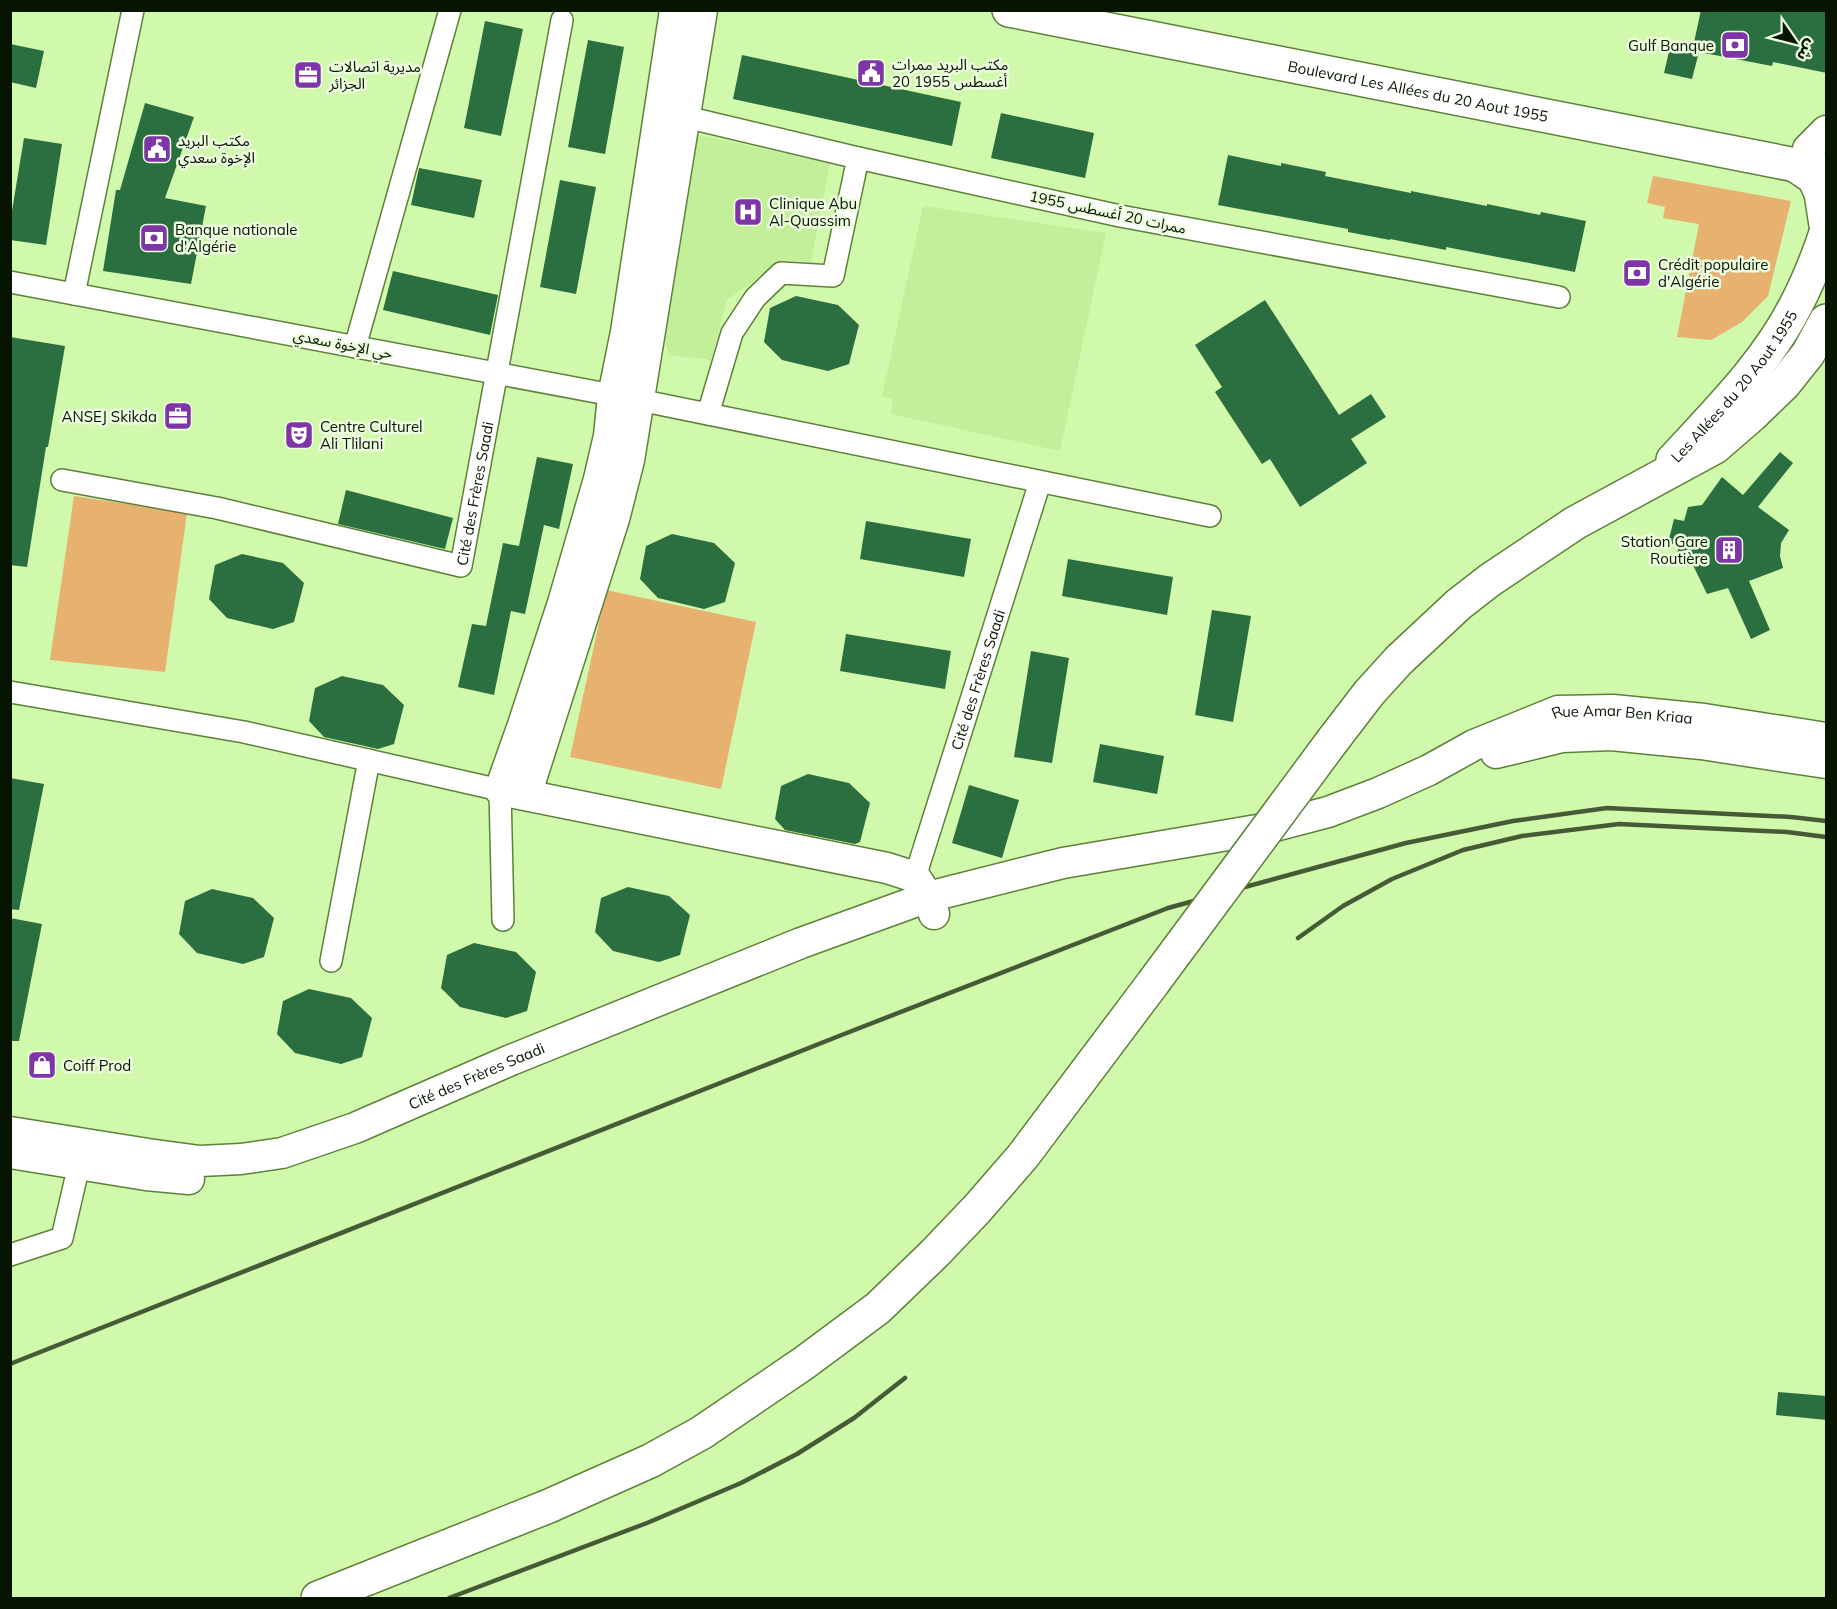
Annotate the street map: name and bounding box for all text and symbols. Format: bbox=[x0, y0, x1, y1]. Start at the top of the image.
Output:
north arrow bbox=[1765, 12, 1825, 72]
bank icon: Gulf Banque bbox=[1719, 29, 1751, 61]
place label: Gulf Banque bbox=[1628, 36, 1714, 55]
text: ش bbox=[1793, 36, 1822, 65]
place label: مكتب البريد ممرات 20 أغسطس 1955 bbox=[892, 55, 1008, 91]
street label: Boulevard Les Allées du 20 Aout 1955 bbox=[1286, 56, 1550, 126]
place label: مديرية اتصالات الجزائر bbox=[328, 57, 421, 93]
public building icon: مكتب البريد ممرات 20 أغسطس 1955 bbox=[855, 57, 887, 89]
office icon: مديرية اتصالات الجزائر bbox=[292, 59, 324, 91]
place label: مكتب البريد الإخوة سعدي bbox=[178, 131, 255, 169]
public building icon: مكتب البريد الإخوة سعدي bbox=[141, 133, 173, 165]
street label: ممرات 20 أغسطس 1955 bbox=[1028, 186, 1188, 238]
place label: Clinique Abu Al-Quassim bbox=[769, 194, 857, 230]
hospital icon: Clinique Abu Al-Quassim bbox=[732, 196, 764, 228]
place label: Banque nationale d'Algérie bbox=[175, 220, 297, 256]
bank icon: Banque nationale d'Algérie bbox=[138, 222, 170, 254]
place label: Crédit populaire d'Algérie bbox=[1658, 255, 1768, 291]
bank icon: Crédit populaire d'Algérie bbox=[1621, 257, 1653, 289]
street label: Les Allées du 20 Aout 1955 bbox=[1666, 307, 1801, 466]
street label: حي الإخوة سعدي bbox=[291, 325, 395, 365]
office icon: ANSEJ Skikda bbox=[162, 400, 194, 432]
place label: ANSEJ Skikda bbox=[62, 407, 157, 426]
place label: Centre Culturel Ali Tlilani bbox=[320, 417, 423, 453]
theatre icon: Centre Culturel Ali Tlilani bbox=[283, 419, 315, 451]
street label: Cité des Frères Saadi bbox=[452, 420, 497, 567]
place label: Station Gare Routière bbox=[1621, 532, 1708, 568]
building icon: Station Gare Routière bbox=[1713, 534, 1745, 566]
street label: Cité des Frères Saadi bbox=[946, 607, 1009, 752]
street label: Rue Amar Ben Kriaa bbox=[1549, 700, 1694, 727]
street label: Cité des Frères Saadi bbox=[405, 1038, 547, 1113]
shop icon: Coiff Prod bbox=[26, 1049, 58, 1081]
place label: Coiff Prod bbox=[63, 1056, 131, 1075]

